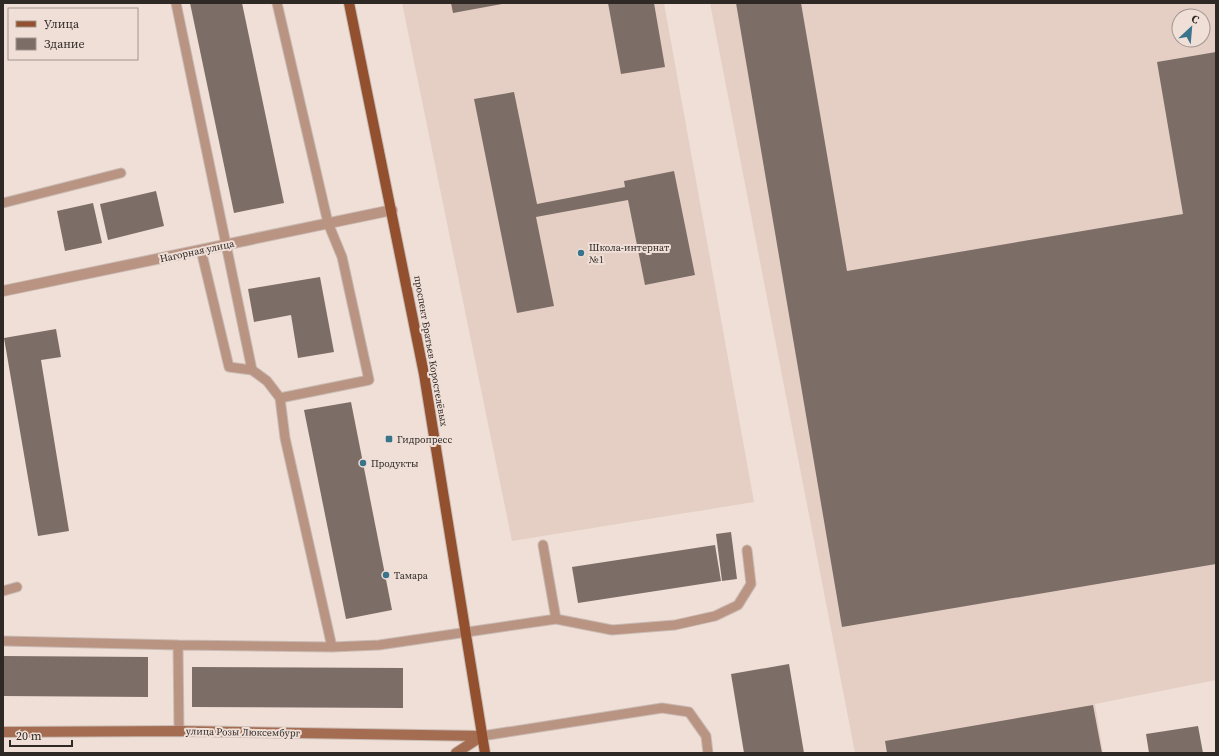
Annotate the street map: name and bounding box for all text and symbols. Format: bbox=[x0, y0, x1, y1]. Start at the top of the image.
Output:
legend bbox=[8, 8, 138, 60]
north arrow bbox=[1171, 8, 1211, 48]
text: С bbox=[1189, 11, 1202, 28]
text: Улица bbox=[44, 16, 80, 32]
text: Здание bbox=[44, 36, 85, 52]
street label: Нагорная улица bbox=[159, 237, 236, 265]
place label: Школа-интернат №1 bbox=[589, 241, 670, 266]
marker: Школа-интернат №1 bbox=[576, 248, 586, 258]
street label: проспект Братьев Коростелёвых bbox=[411, 274, 451, 428]
place label: Гидропресс bbox=[397, 433, 452, 446]
marker: Гидропресс bbox=[384, 434, 394, 444]
place label: Продукты bbox=[371, 457, 419, 470]
marker: Продукты bbox=[358, 458, 368, 468]
place label: Тамара bbox=[394, 569, 429, 582]
marker: Тамара bbox=[381, 570, 391, 580]
scale bar bbox=[10, 722, 72, 748]
street label: улица Розы Люксембург bbox=[186, 725, 301, 740]
text: 20 m bbox=[16, 728, 42, 744]

